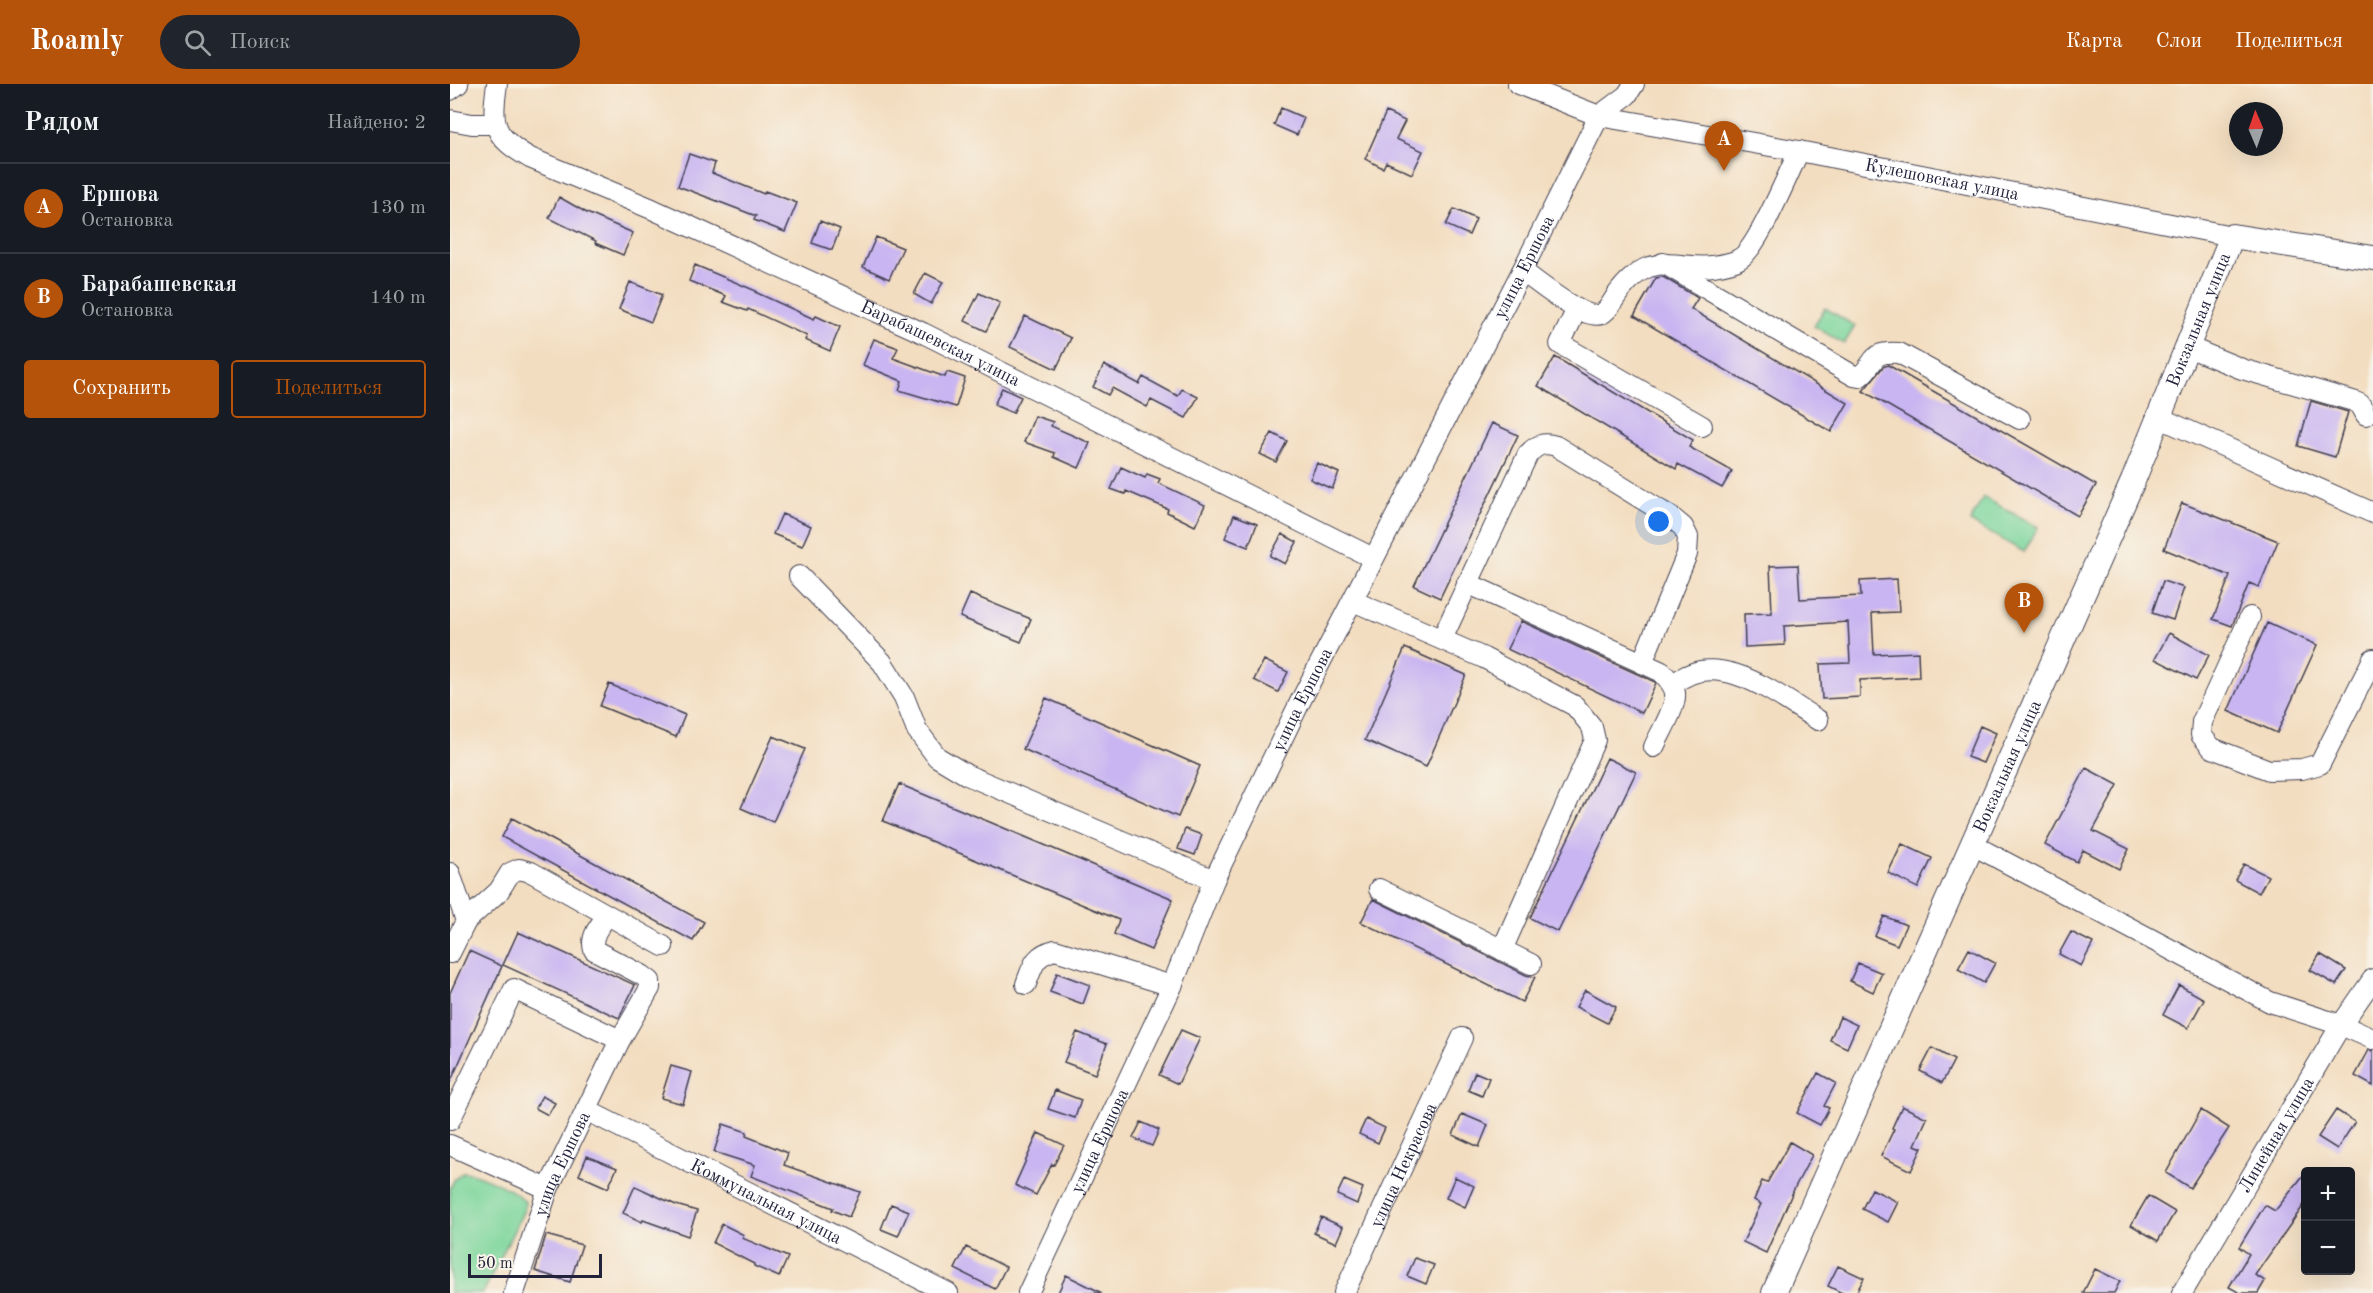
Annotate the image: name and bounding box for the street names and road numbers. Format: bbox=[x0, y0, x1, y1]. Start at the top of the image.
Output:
street label: Кулешовская улица bbox=[1863, 156, 2021, 204]
street label: улица Ершова bbox=[1491, 213, 1558, 322]
street label: Вокзальная улица bbox=[2164, 250, 2234, 390]
street label: Барабашевская улица bbox=[858, 298, 1023, 390]
street label: улица Ершова bbox=[1270, 645, 1336, 754]
street label: Вокзальная улица bbox=[1971, 697, 2045, 836]
street label: Линейная улица bbox=[2236, 1074, 2318, 1196]
street label: улица Ершова bbox=[1068, 1086, 1132, 1196]
street label: улица Некрасова bbox=[1368, 1100, 1441, 1231]
street label: улица Ершова bbox=[532, 1109, 594, 1219]
street label: Коммунальная улица bbox=[687, 1156, 844, 1248]

